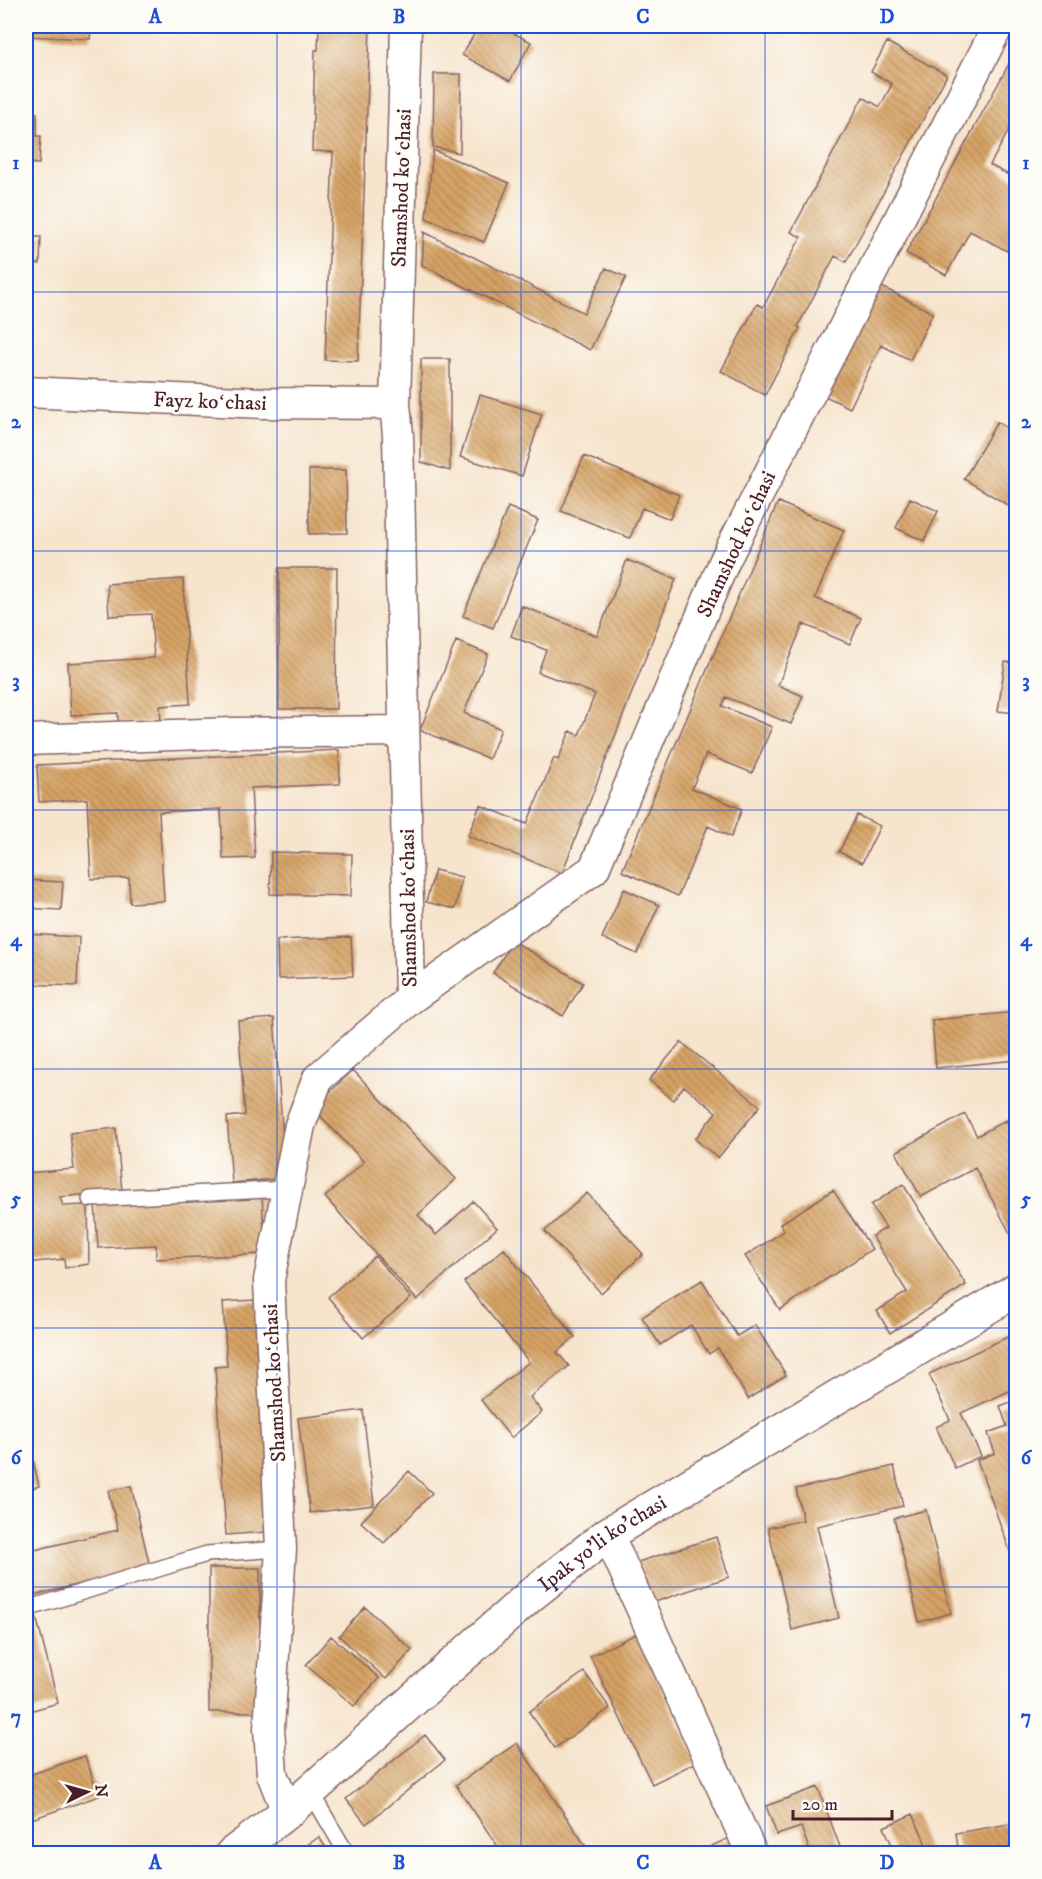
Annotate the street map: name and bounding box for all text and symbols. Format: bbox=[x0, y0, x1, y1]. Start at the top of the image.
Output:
text: A bbox=[148, 5, 163, 30]
text: B bbox=[393, 5, 405, 30]
text: C bbox=[636, 5, 650, 30]
text: D bbox=[880, 5, 895, 30]
street label: Shamshod koʻchasi bbox=[386, 108, 418, 268]
text: 1 bbox=[12, 151, 20, 176]
text: 1 bbox=[1022, 151, 1030, 176]
street label: Fayz koʻchasi bbox=[153, 387, 267, 417]
text: 2 bbox=[11, 410, 22, 435]
text: 2 bbox=[1021, 410, 1032, 435]
street label: Shamshod koʻchasi bbox=[692, 467, 782, 622]
text: 3 bbox=[12, 669, 20, 694]
text: 3 bbox=[1022, 669, 1030, 694]
street label: Shamshod koʻchasi bbox=[395, 828, 423, 988]
text: 4 bbox=[10, 928, 23, 953]
text: 4 bbox=[1020, 928, 1033, 953]
text: 5 bbox=[10, 1187, 21, 1212]
text: 5 bbox=[1020, 1187, 1031, 1212]
street label: Shamshod koʻchasi bbox=[258, 1303, 292, 1463]
text: 6 bbox=[11, 1446, 23, 1471]
text: 6 bbox=[1021, 1446, 1033, 1471]
street label: Ipak yo'li ko'chasi bbox=[533, 1490, 672, 1598]
text: 7 bbox=[11, 1705, 21, 1730]
text: 7 bbox=[1021, 1705, 1031, 1730]
north arrow bbox=[57, 1762, 117, 1822]
text: N bbox=[90, 1783, 111, 1798]
scale bar bbox=[793, 1783, 892, 1821]
text: 20 m bbox=[802, 1794, 838, 1816]
text: A bbox=[148, 1851, 163, 1876]
text: B bbox=[393, 1851, 405, 1876]
text: C bbox=[636, 1851, 650, 1876]
text: D bbox=[880, 1851, 895, 1876]

